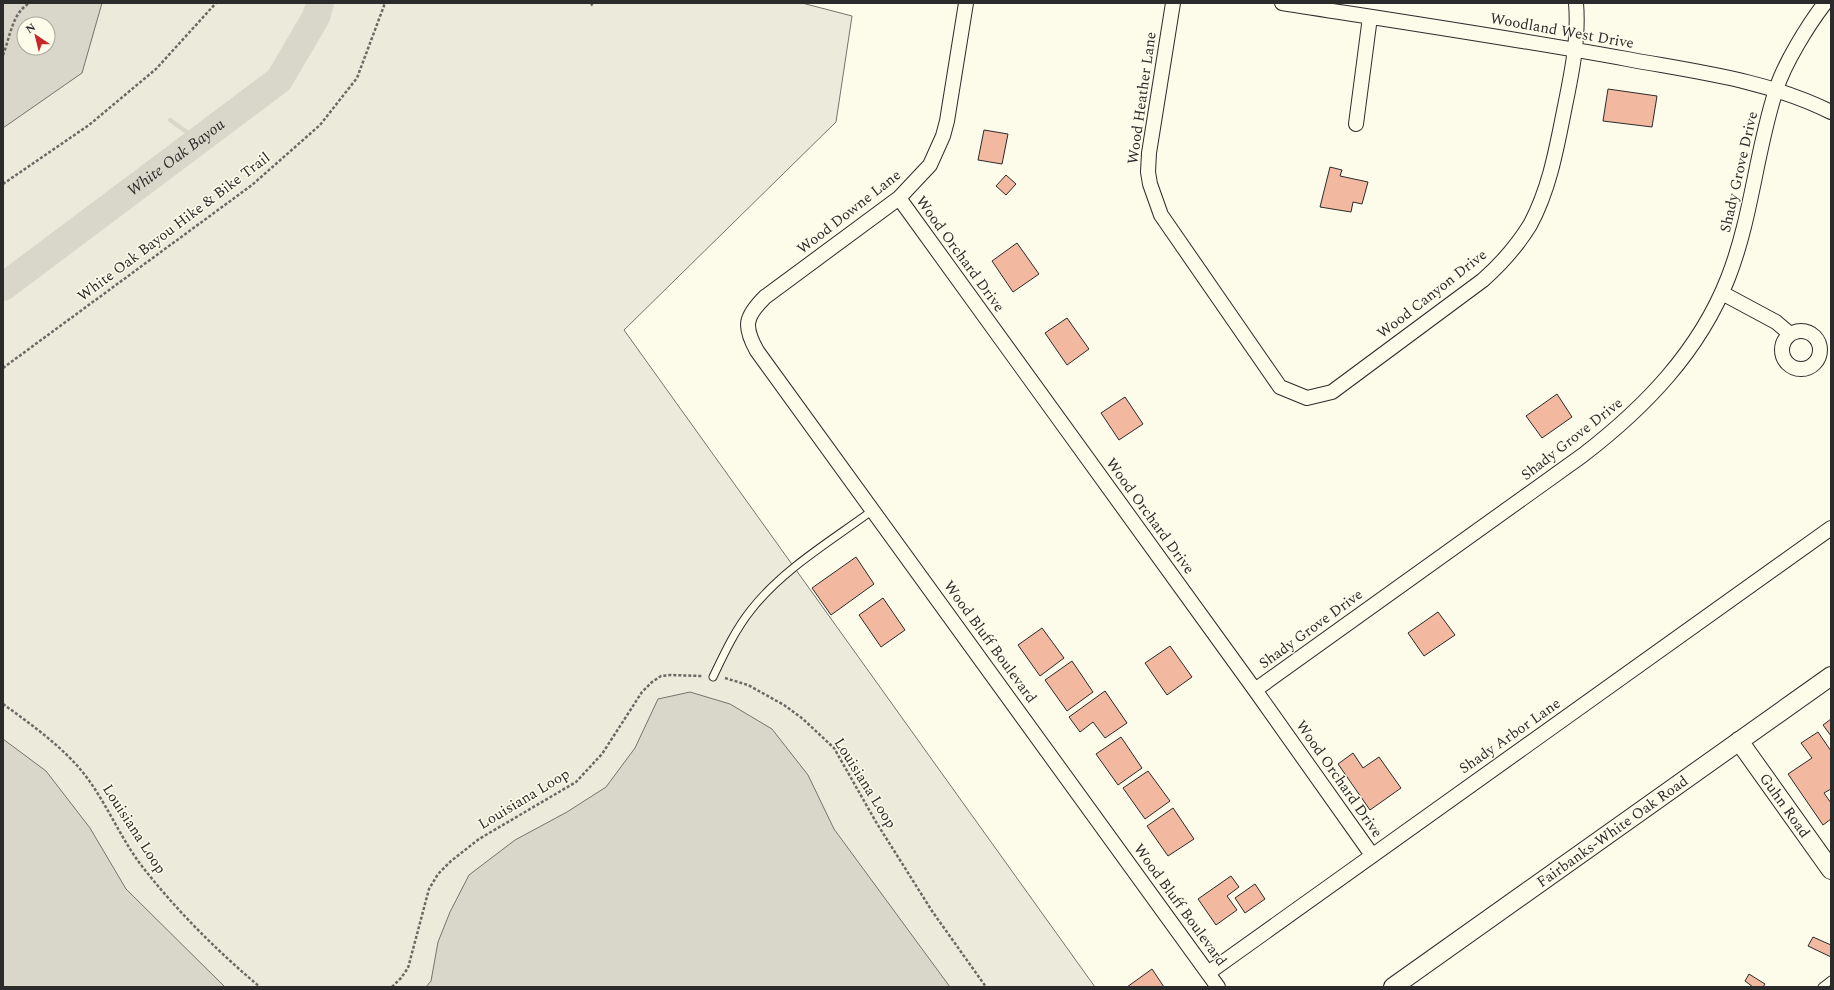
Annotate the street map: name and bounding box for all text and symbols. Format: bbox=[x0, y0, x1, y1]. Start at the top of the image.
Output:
street label: Woodland West Drive bbox=[1488, 7, 1636, 55]
north arrow bbox=[16, 16, 56, 56]
text: N bbox=[22, 19, 39, 38]
street label: Wood Heather Lane bbox=[1121, 30, 1163, 166]
street label: Shady Grove Drive bbox=[1714, 109, 1764, 235]
water label: White Oak Bayou bbox=[122, 112, 230, 202]
street label: White Oak Bayou Hike & Bike Trail bbox=[73, 147, 275, 307]
street label: Wood Downe Lane bbox=[792, 164, 906, 260]
street label: Wood Orchard Drive bbox=[910, 191, 1010, 317]
street label: Wood Canyon Drive bbox=[1372, 244, 1492, 344]
street label: Shady Grove Drive bbox=[1516, 392, 1628, 486]
street label: Wood Orchard Drive bbox=[1100, 453, 1200, 579]
street label: Wood Bluff Boulevard bbox=[938, 576, 1042, 708]
street label: Shady Grove Drive bbox=[1254, 583, 1368, 675]
street label: Shady Arbor Lane bbox=[1454, 692, 1566, 780]
street label: Wood Orchard Drive bbox=[1290, 715, 1388, 843]
street label: Louisiana Loop bbox=[828, 733, 902, 833]
street label: Louisiana Loop bbox=[474, 763, 574, 835]
street label: Guhn Road bbox=[1754, 768, 1816, 843]
street label: Fairbanks-White Oak Road bbox=[1532, 769, 1693, 893]
street label: Louisiana Loop bbox=[96, 779, 172, 879]
street label: Wood Bluff Boulevard bbox=[1128, 839, 1232, 971]

